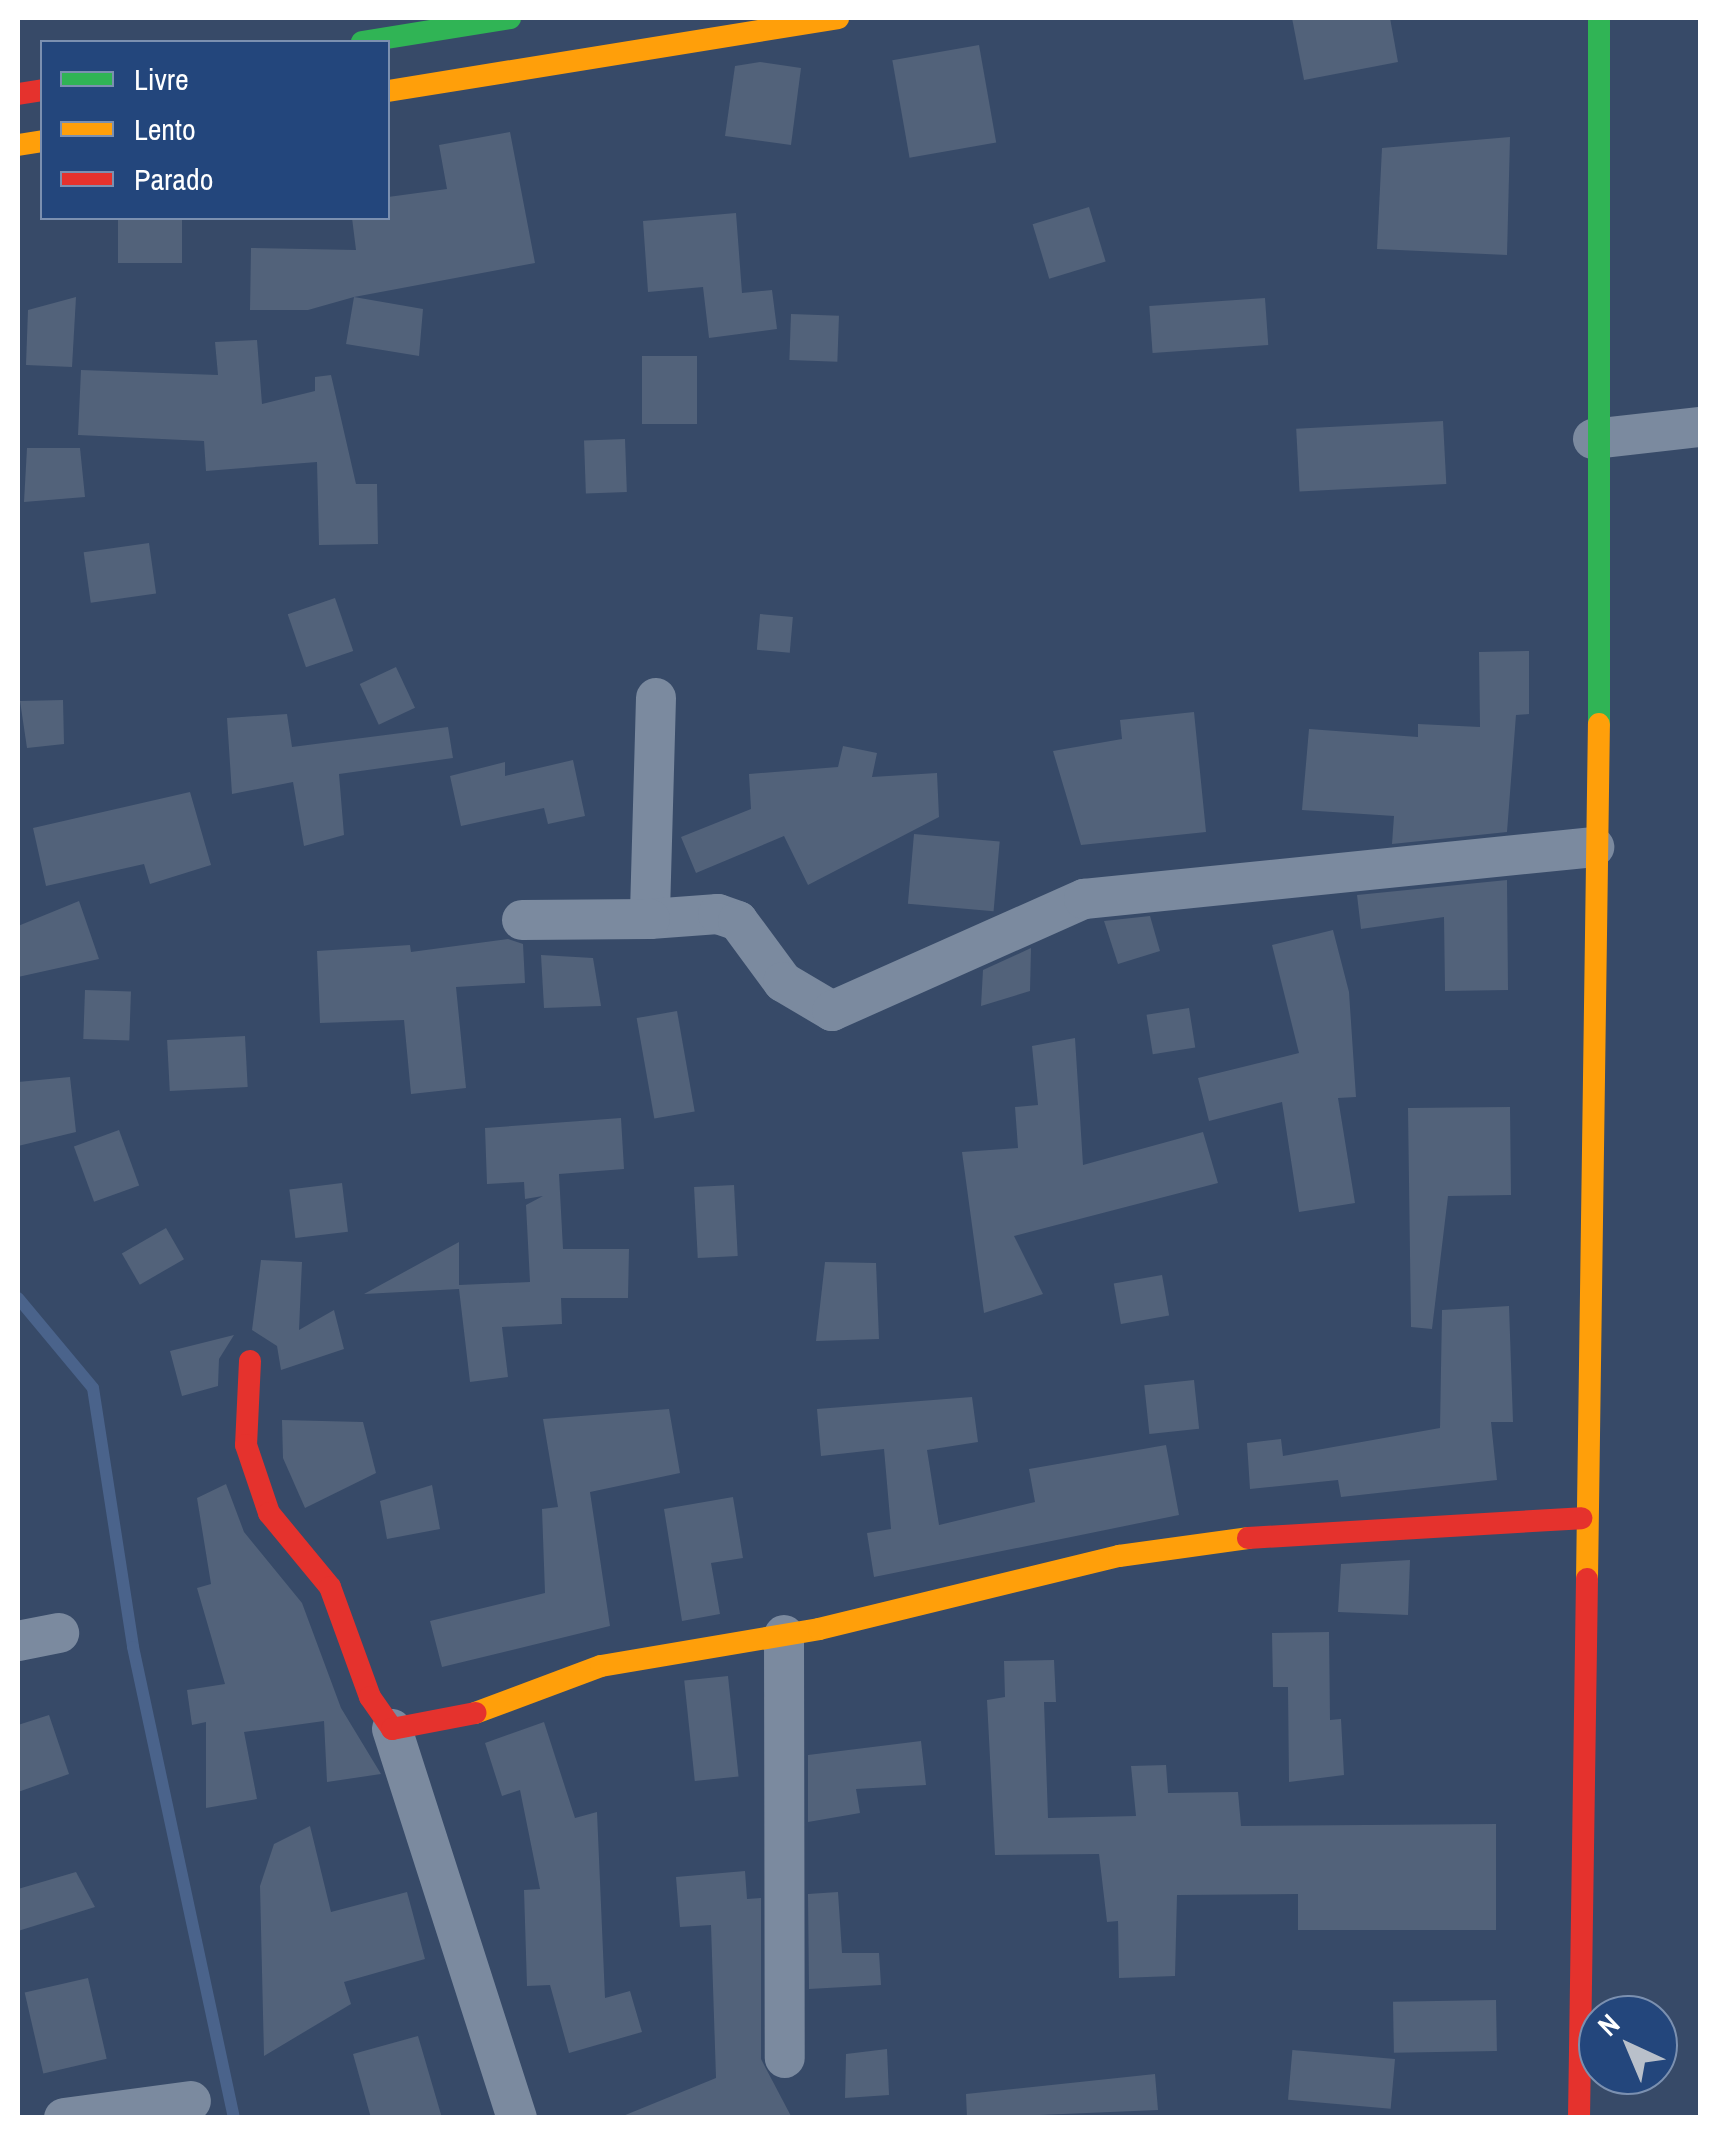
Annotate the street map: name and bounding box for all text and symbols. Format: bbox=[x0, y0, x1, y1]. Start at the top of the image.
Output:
legend bbox=[40, 40, 390, 220]
text: Livre bbox=[134, 59, 189, 99]
text: Lento bbox=[134, 109, 196, 149]
text: Parado bbox=[134, 159, 213, 199]
north arrow bbox=[1578, 1995, 1678, 2095]
text: N bbox=[1589, 2005, 1628, 2044]

